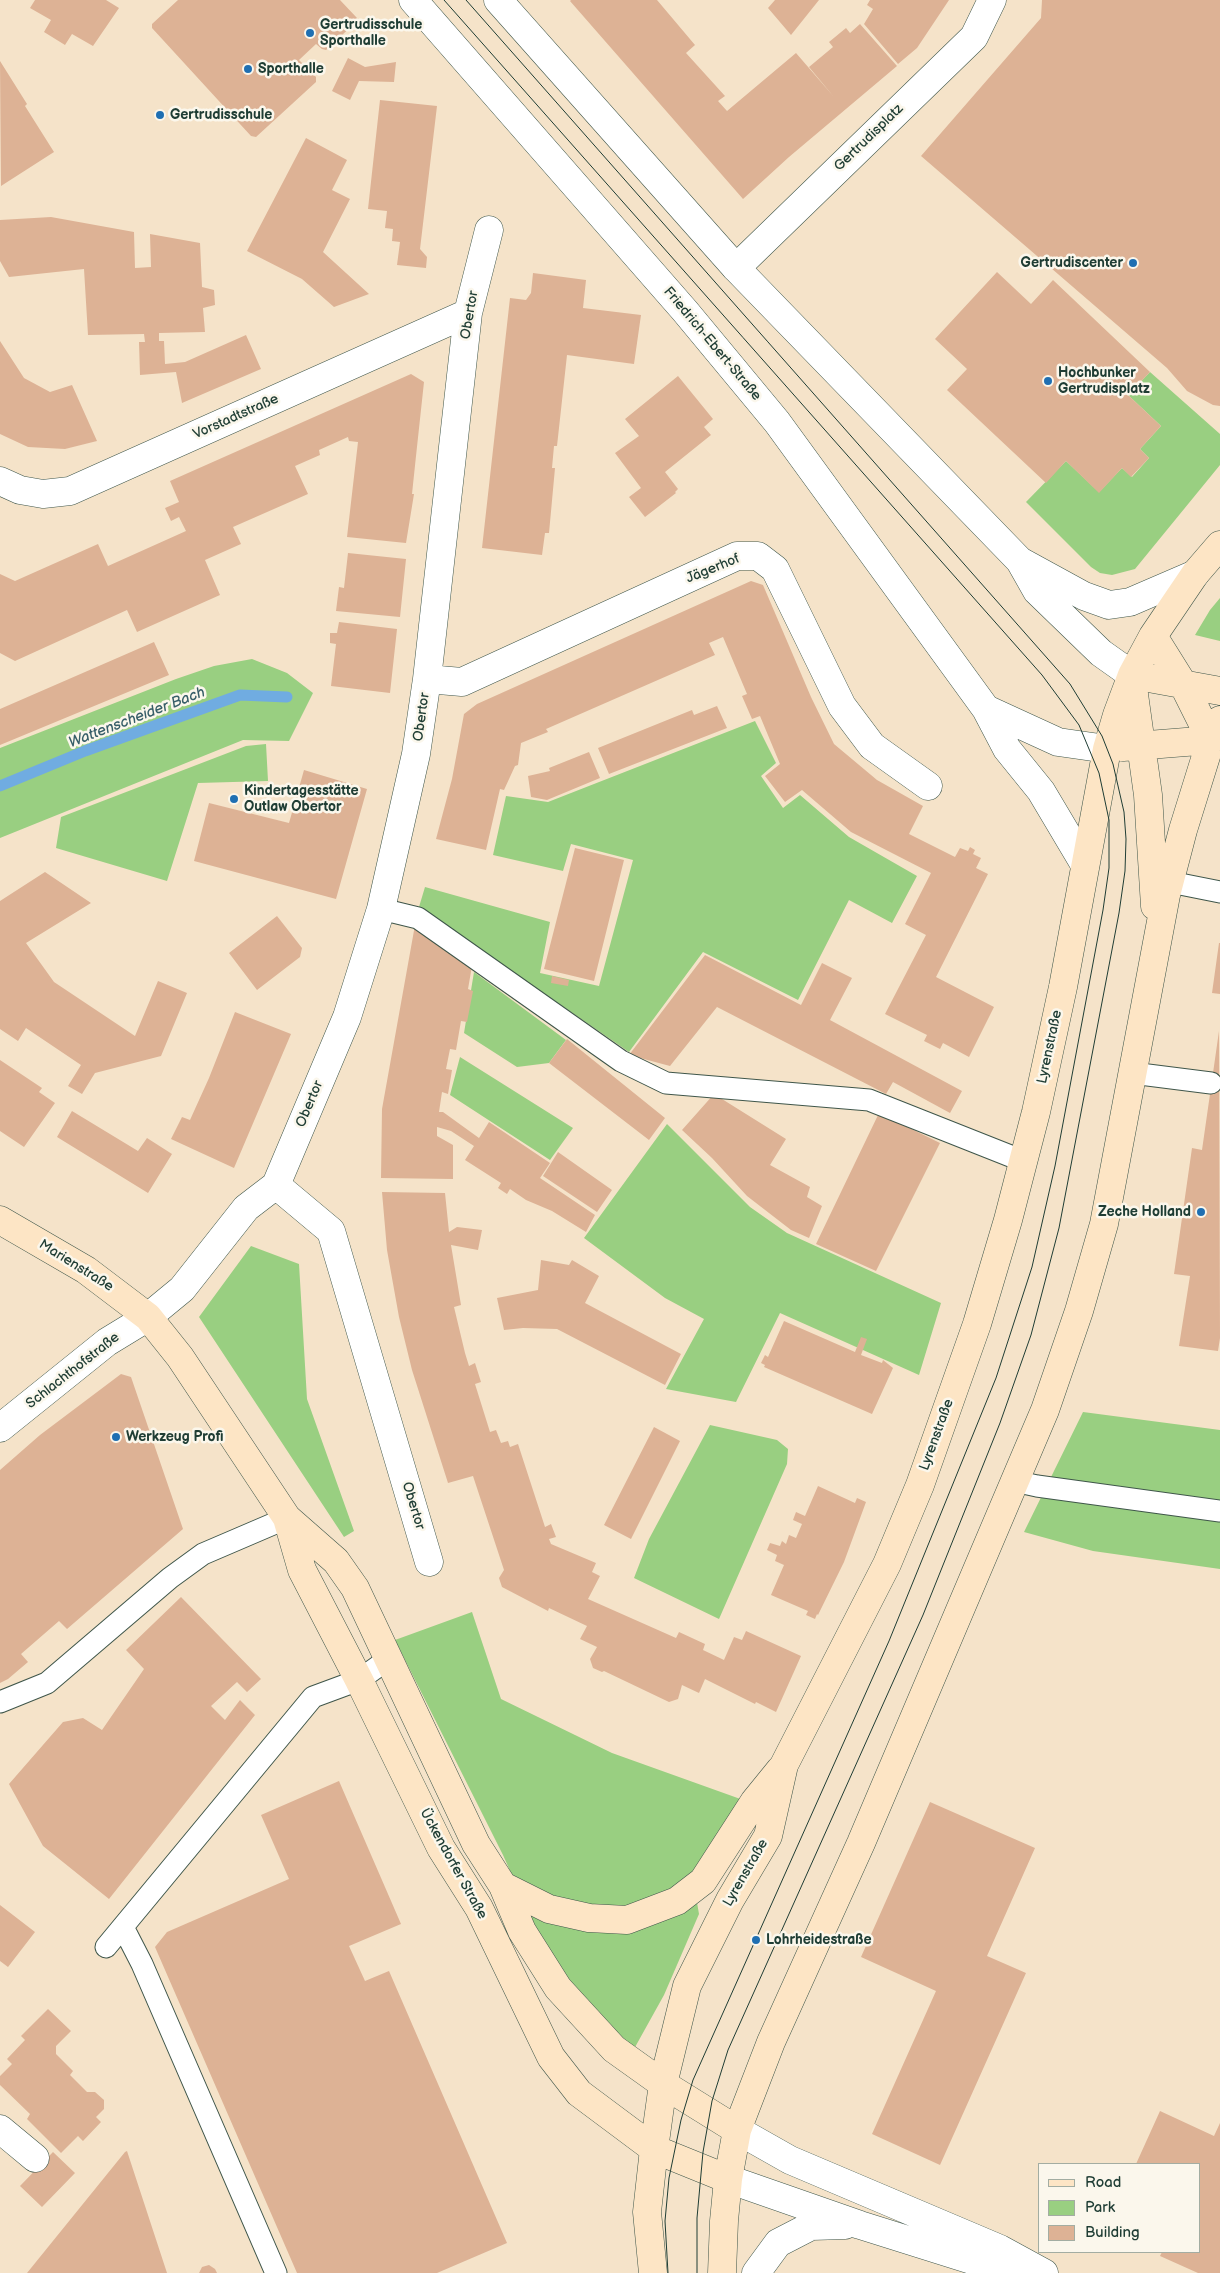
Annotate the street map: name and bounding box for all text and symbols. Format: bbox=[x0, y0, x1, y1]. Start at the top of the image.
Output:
place label: Gertrudisschule Sporthalle bbox=[320, 17, 422, 49]
marker: Gertrudisschule Sporthalle bbox=[304, 27, 316, 39]
place label: Sporthalle bbox=[258, 61, 324, 77]
marker: Sporthalle bbox=[242, 63, 254, 75]
street label: Gertrudisplatz bbox=[831, 101, 907, 175]
place label: Gertrudisschule bbox=[170, 107, 272, 123]
marker: Gertrudisschule bbox=[154, 109, 166, 121]
place label: Gertrudiscenter bbox=[1021, 255, 1123, 271]
marker: Gertrudiscenter bbox=[1127, 257, 1139, 269]
street label: Friedrich-Ebert-Straße bbox=[660, 284, 764, 404]
street label: Obertor bbox=[457, 289, 483, 341]
place label: Hochbunker Gertrudisplatz bbox=[1058, 365, 1150, 398]
marker: Hochbunker Gertrudisplatz bbox=[1042, 375, 1054, 387]
street label: Vorstadtstraße bbox=[191, 391, 281, 443]
street label: Jägerhof bbox=[684, 551, 742, 587]
water label: Wattenscheider Bach bbox=[66, 684, 208, 752]
street label: Obertor bbox=[410, 692, 434, 742]
place label: Kindertagesstätte Outlaw Obertor bbox=[244, 783, 358, 816]
marker: Kindertagesstätte Outlaw Obertor bbox=[228, 793, 240, 805]
street label: Lyrenstraße bbox=[1034, 1009, 1066, 1085]
street label: Obertor bbox=[293, 1078, 327, 1130]
place label: Zeche Holland bbox=[1098, 1204, 1191, 1220]
marker: Zeche Holland bbox=[1195, 1206, 1207, 1218]
street label: Marienstraße bbox=[36, 1236, 116, 1296]
street label: Schlachthofstraße bbox=[23, 1329, 123, 1413]
street label: Lyrenstraße bbox=[916, 1397, 958, 1473]
place label: Werkzeug Profi bbox=[126, 1429, 223, 1445]
marker: Werkzeug Profi bbox=[110, 1431, 122, 1443]
street label: Obertor bbox=[398, 1480, 428, 1532]
street label: Ückendorfer Straße bbox=[416, 1806, 490, 1922]
street label: Lyrenstraße bbox=[720, 1836, 772, 1910]
place label: Lohrheidestraße bbox=[766, 1932, 872, 1948]
marker: Lohrheidestraße bbox=[750, 1934, 762, 1946]
legend bbox=[1038, 2163, 1200, 2253]
text: Road bbox=[1085, 2173, 1121, 2192]
text: Park bbox=[1085, 2198, 1115, 2217]
text: Building bbox=[1085, 2223, 1140, 2242]

